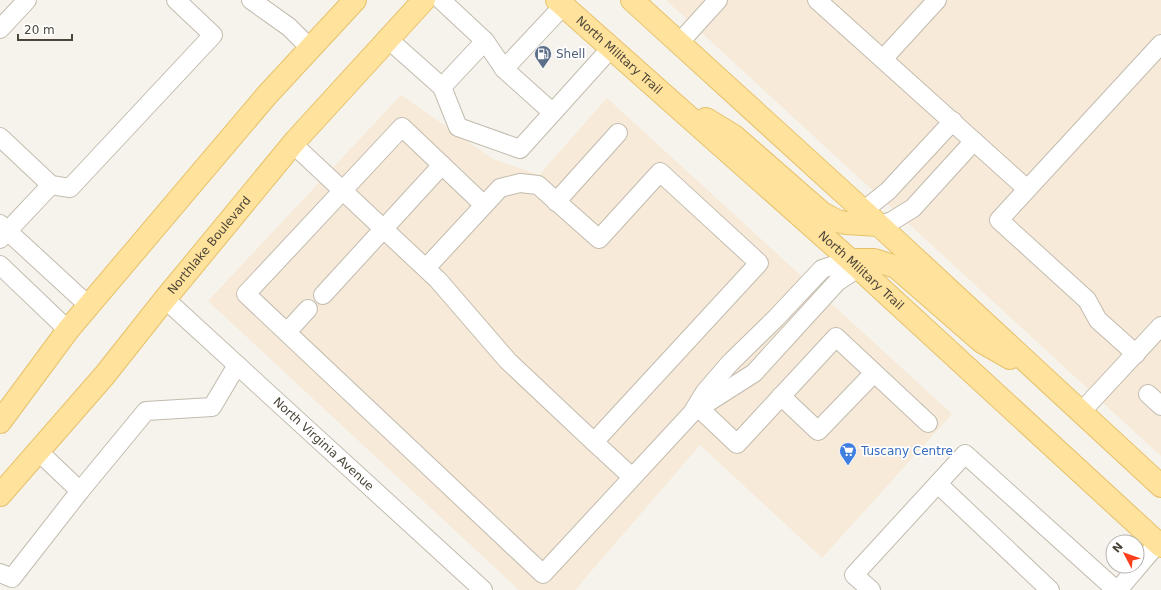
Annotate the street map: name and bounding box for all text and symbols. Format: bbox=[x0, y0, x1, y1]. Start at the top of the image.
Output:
street label: North Military Trail bbox=[573, 13, 665, 97]
scale bar bbox=[18, 16, 72, 42]
text: 20 m bbox=[24, 23, 55, 37]
fuel station icon: Shell bbox=[533, 44, 553, 69]
place label: Shell bbox=[556, 47, 585, 61]
street label: Northlake Boulevard bbox=[165, 193, 254, 297]
street label: North Military Trail bbox=[816, 228, 907, 313]
street label: North Virginia Avenue bbox=[270, 395, 377, 494]
supermarket icon: Tuscany Centre bbox=[838, 441, 858, 466]
place label: Tuscany Centre bbox=[860, 444, 953, 458]
north arrow bbox=[1105, 534, 1145, 574]
text: N bbox=[1110, 540, 1126, 556]

